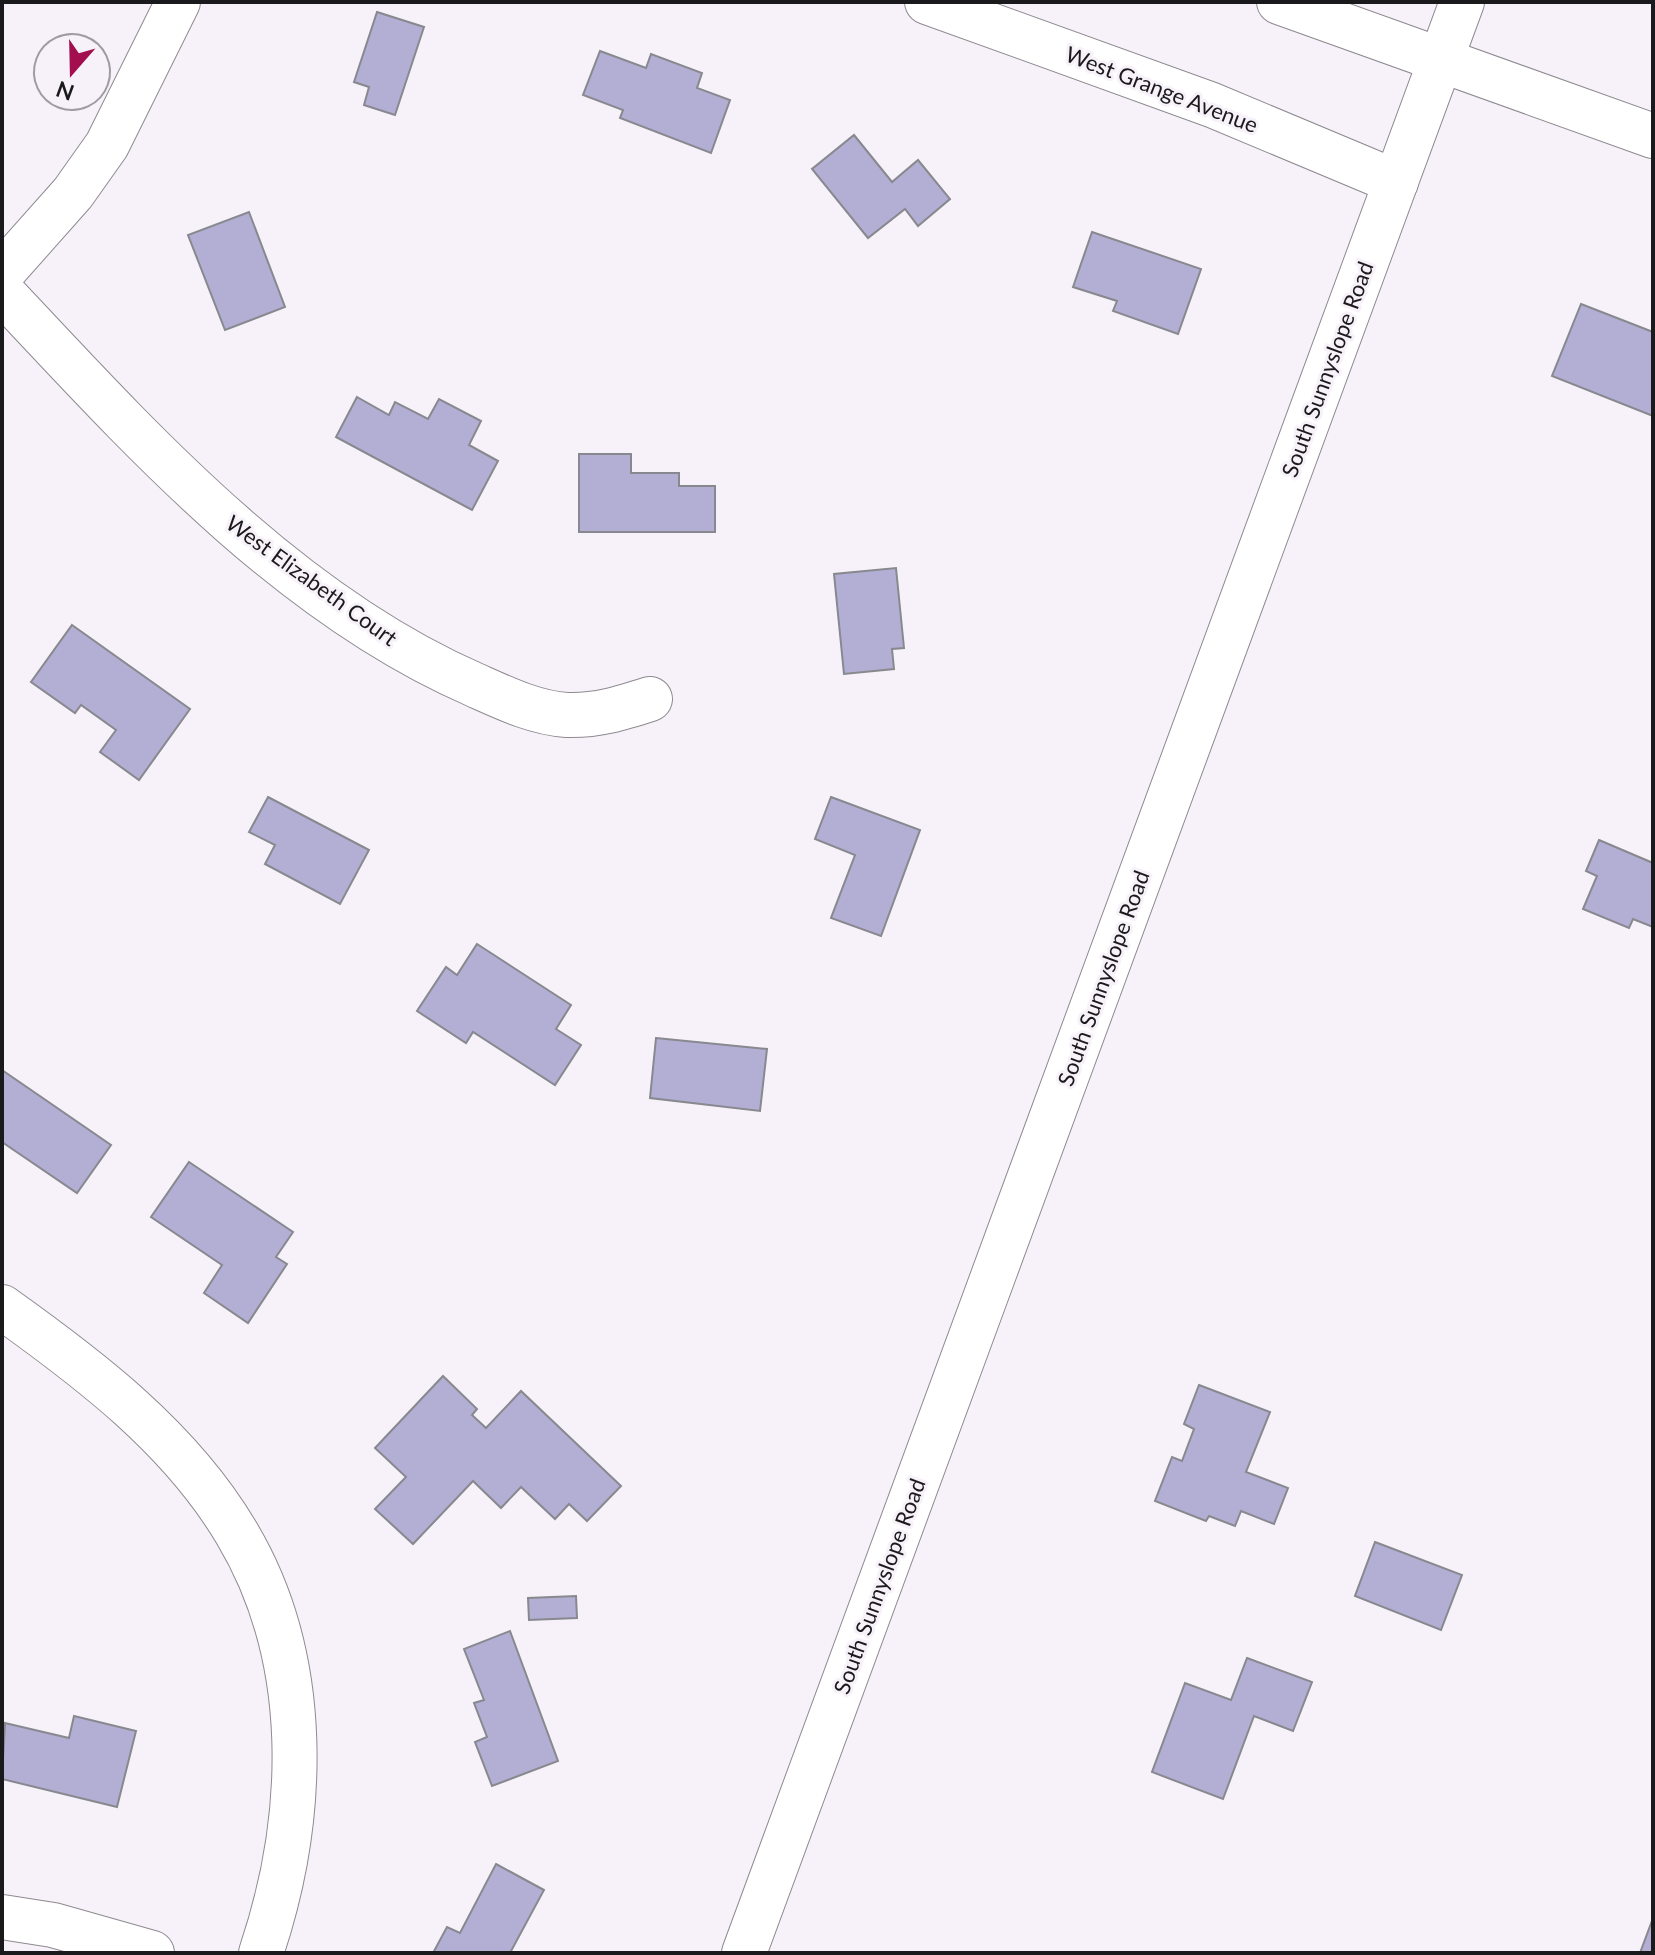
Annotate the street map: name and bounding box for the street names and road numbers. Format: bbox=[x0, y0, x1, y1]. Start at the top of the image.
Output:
street label: West Grange Avenue bbox=[1062, 40, 1262, 138]
street label: South Sunnyslope Road bbox=[1275, 258, 1379, 480]
street label: West Elizabeth Court bbox=[221, 509, 403, 651]
street label: South Sunnyslope Road bbox=[1051, 867, 1155, 1089]
street label: South Sunnyslope Road bbox=[827, 1475, 931, 1697]

